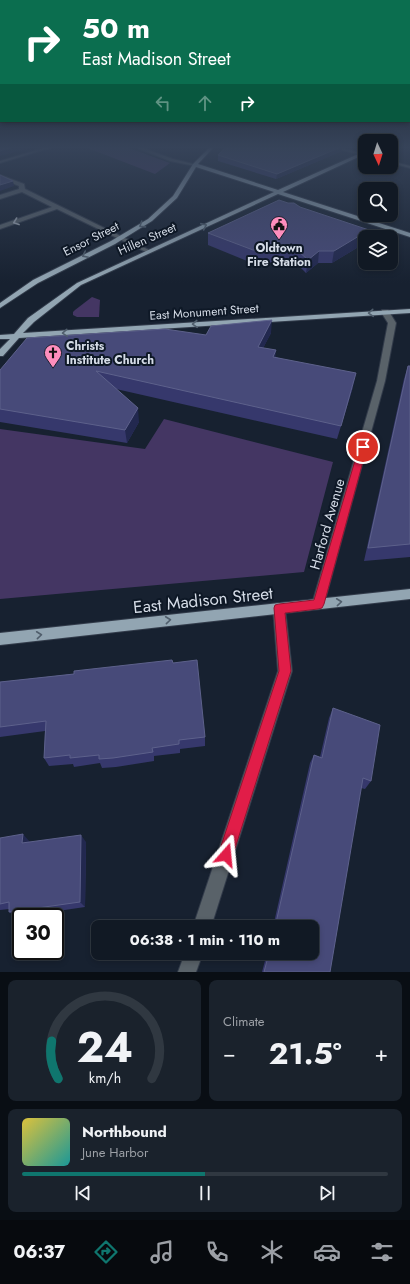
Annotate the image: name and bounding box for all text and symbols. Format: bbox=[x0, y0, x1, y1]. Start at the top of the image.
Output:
text: 50 m bbox=[82, 8, 150, 49]
icon: right bbox=[16, 16, 68, 68]
text: East Madison Street bbox=[82, 46, 231, 72]
icon: left bbox=[152, 92, 174, 114]
icon: ahead bbox=[194, 92, 216, 114]
icon: right bbox=[236, 92, 258, 114]
north arrow bbox=[358, 134, 398, 174]
map controls bbox=[358, 134, 398, 270]
button: search bbox=[358, 182, 398, 222]
public building icon: Oldtown Fire Station bbox=[269, 215, 289, 240]
one-way arrow bbox=[12, 217, 19, 225]
street label: Ensor Street bbox=[60, 217, 122, 261]
street label: Hillen Street bbox=[115, 218, 179, 260]
one-way arrow bbox=[140, 220, 147, 227]
one-way arrow bbox=[200, 222, 207, 230]
button: layers bbox=[358, 230, 398, 270]
place label: Oldtown Fire Station bbox=[247, 239, 311, 271]
one-way arrow bbox=[82, 250, 90, 258]
street label: East Monument Street bbox=[149, 299, 259, 325]
one-way arrow bbox=[368, 309, 374, 318]
one-way arrow bbox=[192, 320, 198, 329]
one-way arrow bbox=[62, 329, 68, 337]
place label: Christs Institute Church bbox=[66, 337, 154, 369]
church icon: Christs Institute Church bbox=[43, 343, 63, 368]
pin bbox=[346, 430, 380, 464]
icon: arrive bbox=[352, 436, 374, 458]
street label: Harford Avenue bbox=[304, 476, 350, 572]
street label: East Madison Street bbox=[132, 581, 274, 619]
one-way arrow bbox=[336, 598, 342, 607]
one-way arrow bbox=[165, 616, 171, 625]
one-way arrow bbox=[36, 630, 42, 639]
position arrow bbox=[205, 834, 247, 876]
speed limit sign: 30 bbox=[12, 908, 64, 960]
text: 06:38 · 1 min · 110 m bbox=[130, 929, 280, 951]
text: Climate bbox=[223, 1012, 264, 1031]
text: 24 bbox=[76, 1016, 133, 1077]
text: 21.5° bbox=[269, 1032, 342, 1075]
text: − bbox=[223, 1037, 236, 1069]
text: + bbox=[374, 1037, 388, 1069]
text: km/h bbox=[88, 1067, 121, 1087]
text: Northbound bbox=[82, 1121, 167, 1143]
text: June Harbor bbox=[82, 1143, 148, 1162]
icon: previous bbox=[72, 1182, 94, 1204]
icon: pause bbox=[194, 1182, 216, 1204]
icon: next bbox=[316, 1182, 338, 1204]
icon: directions bbox=[92, 1238, 120, 1266]
icon: music bbox=[148, 1238, 176, 1266]
icon: phone bbox=[203, 1238, 231, 1266]
icon: climate bbox=[258, 1238, 286, 1266]
icon: car bbox=[313, 1238, 341, 1266]
icon: filters bbox=[368, 1238, 396, 1266]
text: 06:37 bbox=[14, 1239, 65, 1265]

